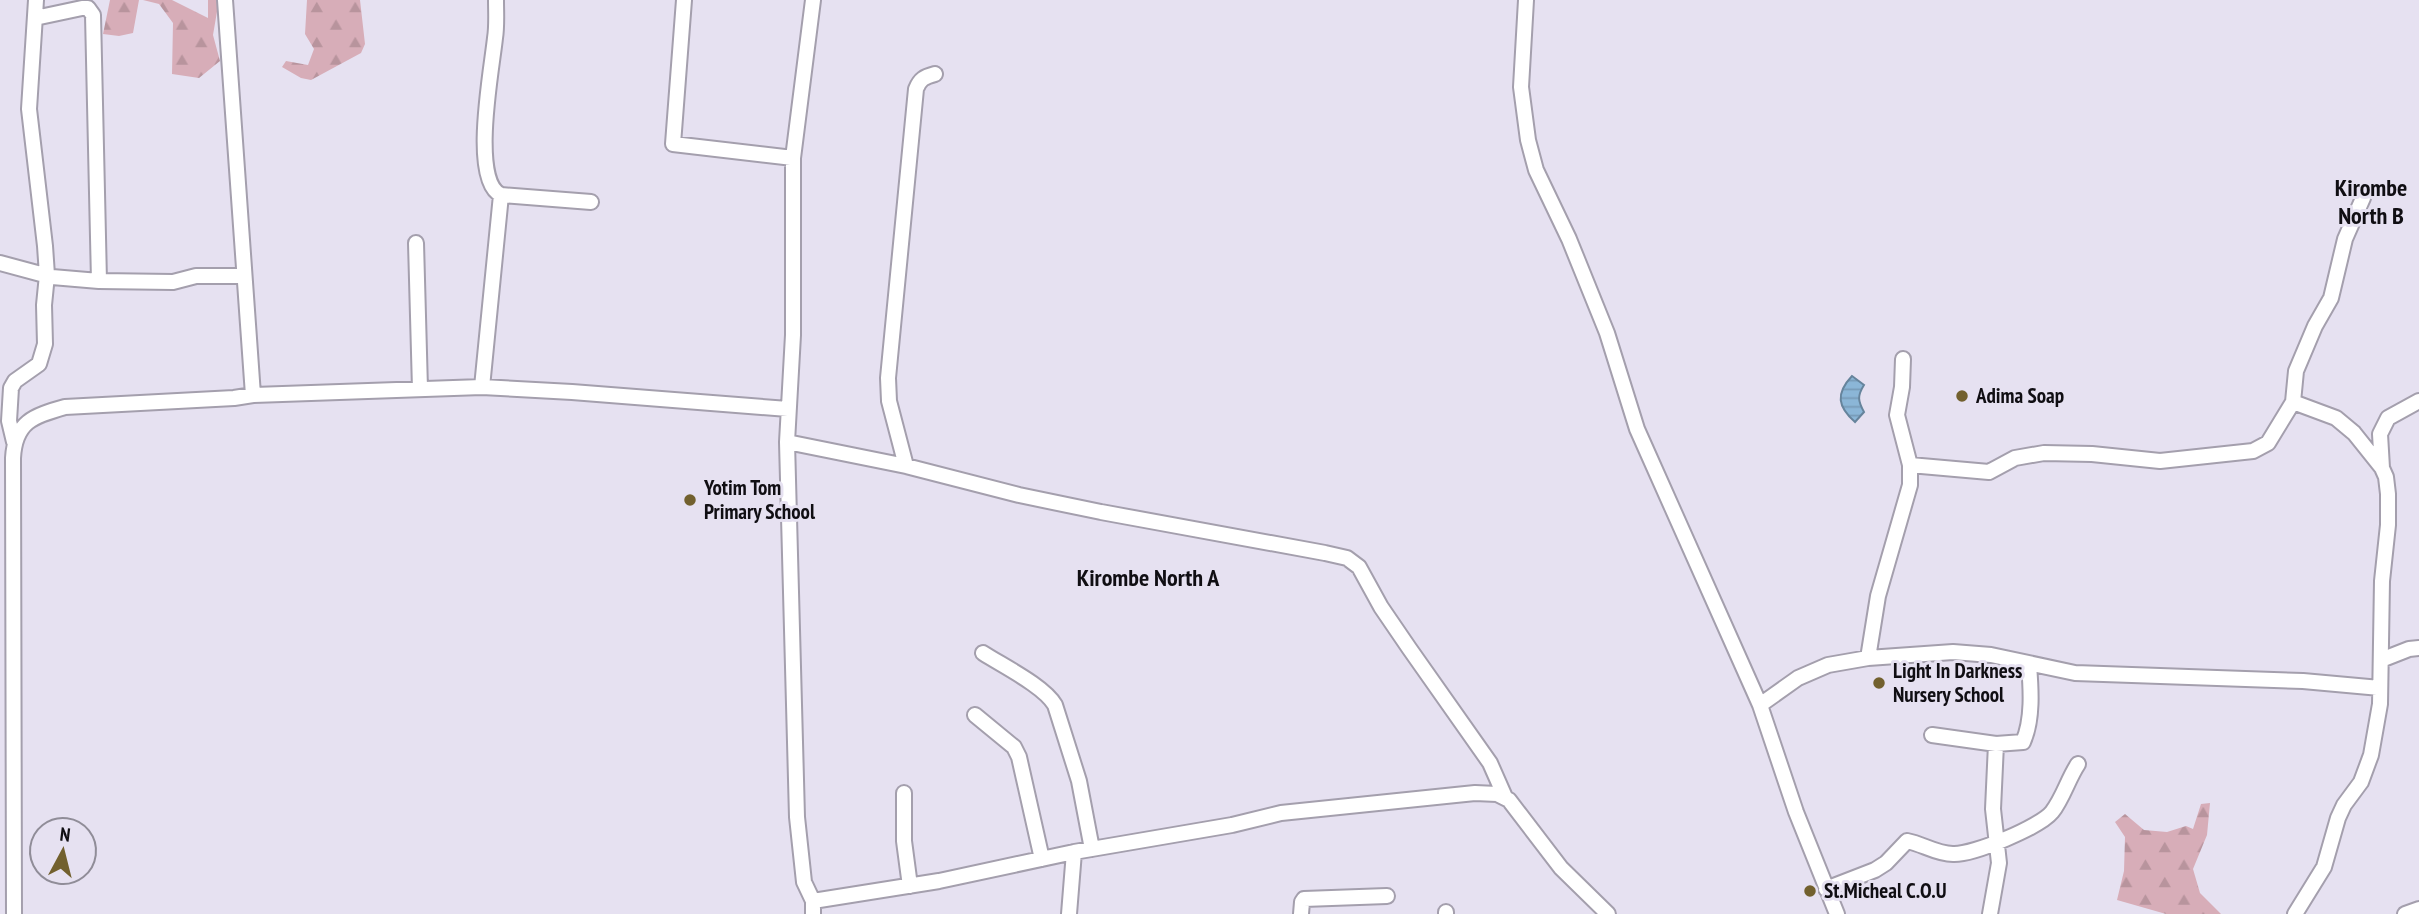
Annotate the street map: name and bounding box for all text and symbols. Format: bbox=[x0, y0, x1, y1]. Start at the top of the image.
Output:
district label: Kirombe North B bbox=[2335, 172, 2407, 231]
place label: Adima Soap bbox=[1975, 382, 2064, 409]
marker: Adima Soap bbox=[1954, 388, 1970, 404]
place label: Yotim Tom Primary School bbox=[703, 474, 816, 525]
marker: Yotim Tom Primary School bbox=[682, 492, 698, 508]
district label: Kirombe North A bbox=[1077, 562, 1220, 593]
place label: Light In Darkness Nursery School bbox=[1893, 657, 2022, 708]
marker: Light In Darkness Nursery School bbox=[1871, 675, 1887, 691]
north arrow bbox=[28, 816, 98, 886]
text: N bbox=[59, 822, 72, 847]
place label: St.Micheal C.O.U bbox=[1824, 877, 1946, 904]
marker: St.Micheal C.O.U bbox=[1802, 883, 1818, 899]

